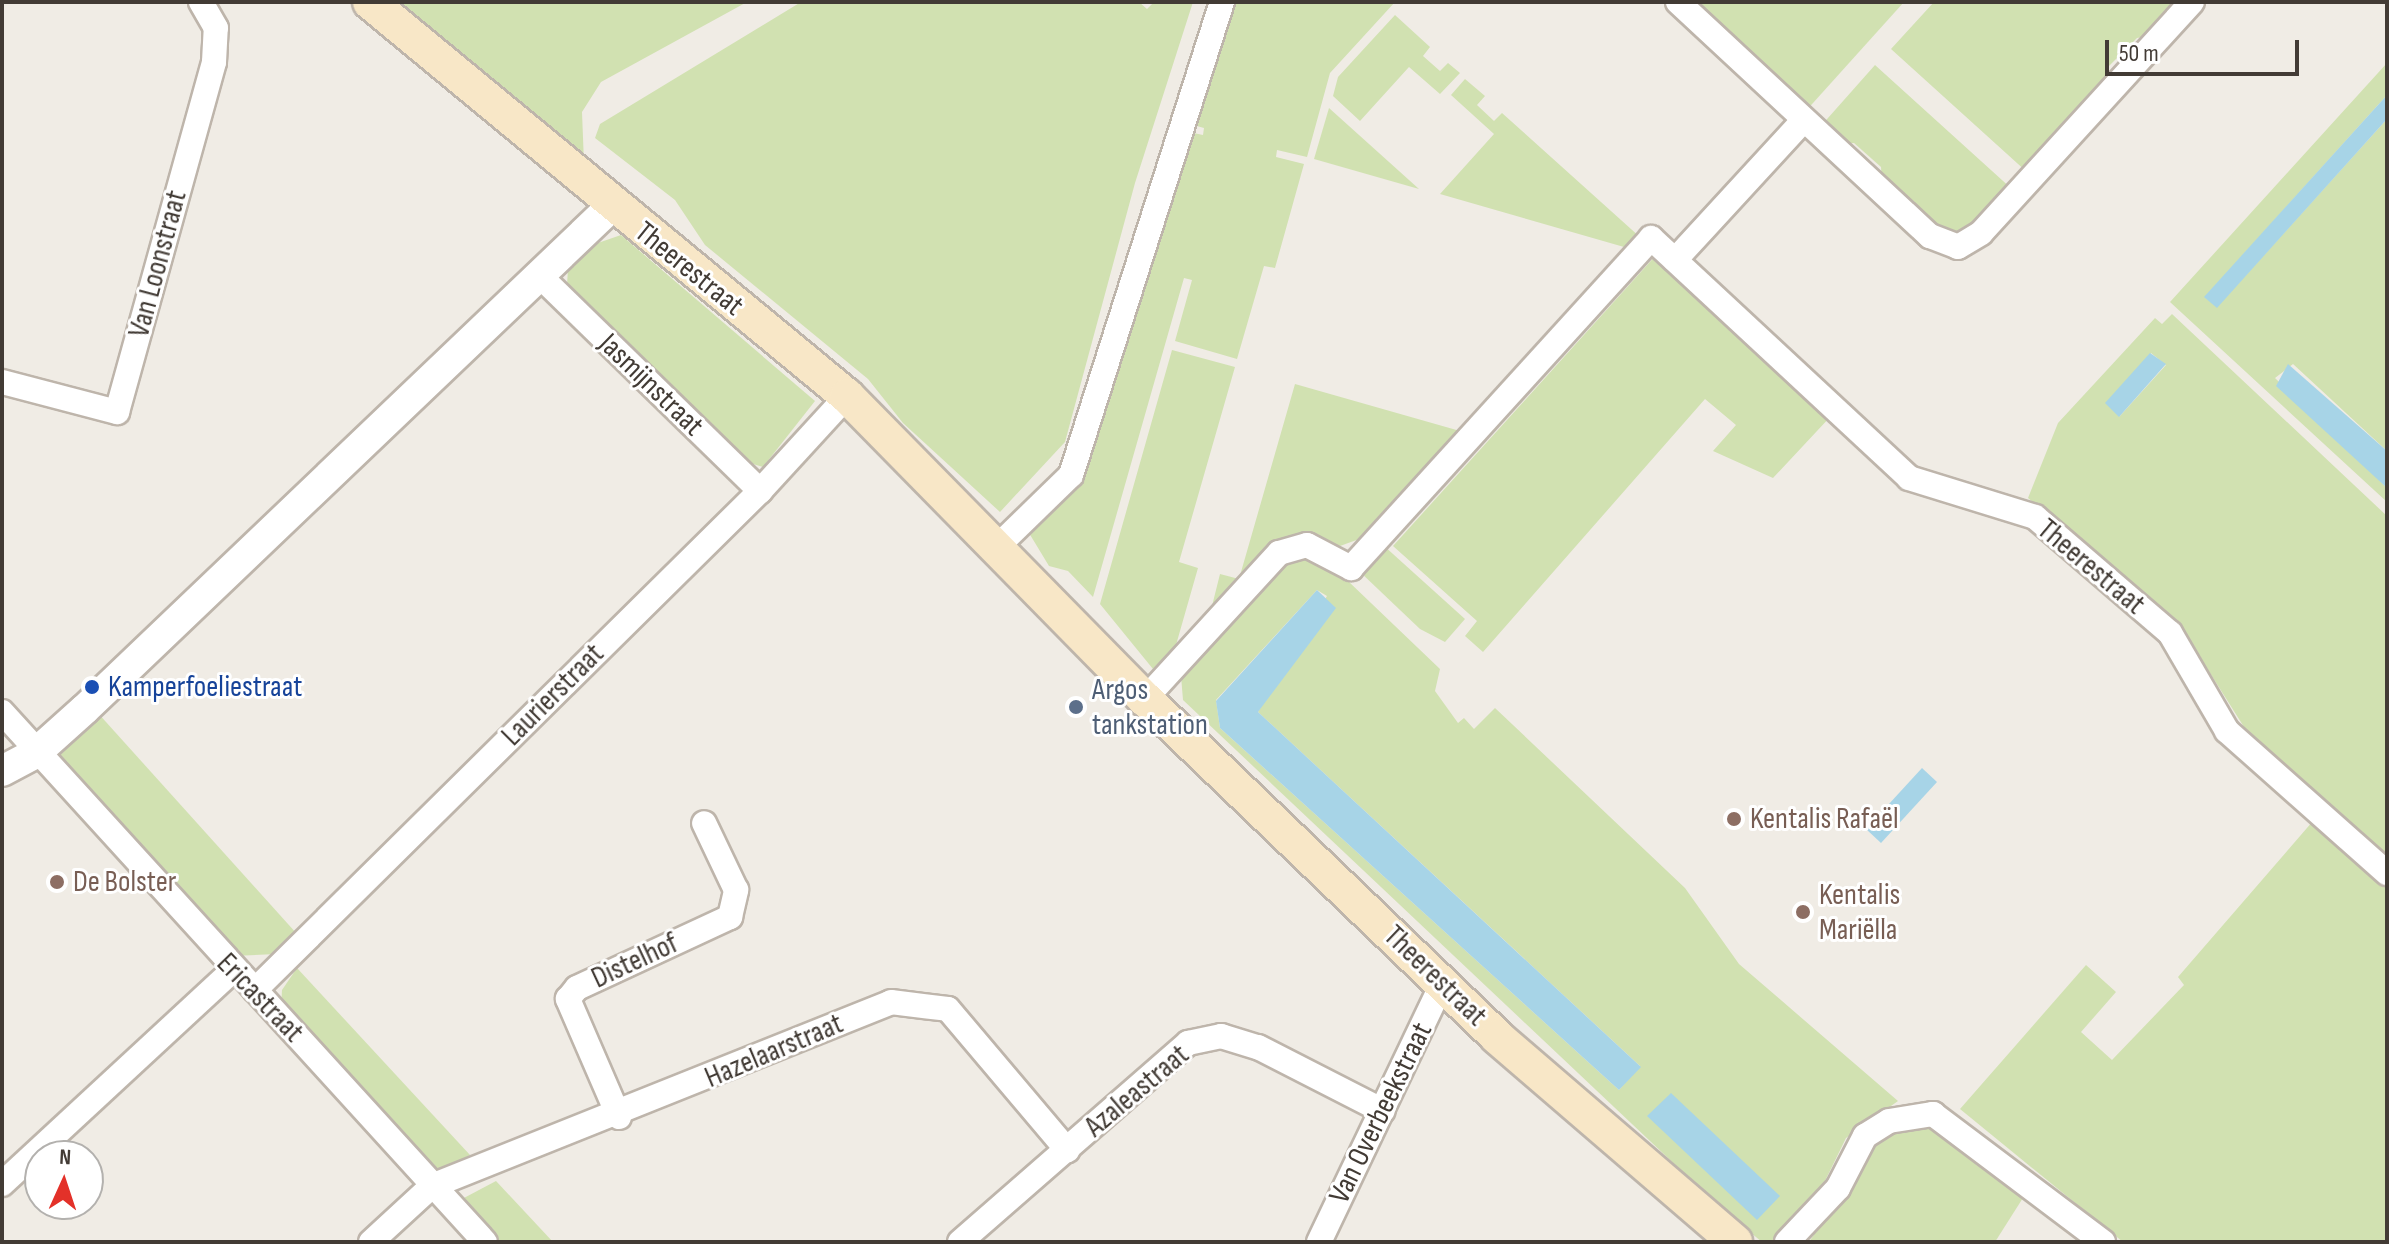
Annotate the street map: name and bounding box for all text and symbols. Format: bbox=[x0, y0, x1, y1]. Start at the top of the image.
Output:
scale bar bbox=[2109, 24, 2303, 74]
text: 50 m bbox=[2119, 39, 2159, 68]
street label: Van Loonstraat bbox=[121, 187, 195, 341]
street label: Theerestraat bbox=[627, 214, 751, 324]
street label: Jasmijnstraat bbox=[591, 326, 711, 444]
street label: Theerestraat bbox=[2030, 512, 2152, 622]
street label: Laurierstraat bbox=[494, 636, 612, 754]
place label: Kamperfoeliestraat bbox=[108, 669, 302, 705]
place label: Argos tankstation bbox=[1092, 672, 1208, 742]
marker: Kamperfoeliestraat bbox=[83, 678, 101, 696]
marker: Argos tankstation bbox=[1067, 698, 1085, 716]
place label: Kentalis Rafaël bbox=[1750, 801, 1899, 837]
marker: Kentalis Rafaël bbox=[1725, 810, 1743, 828]
place label: De Bolster bbox=[73, 864, 176, 900]
marker: De Bolster bbox=[48, 873, 66, 891]
place label: Kentalis Mariëlla bbox=[1819, 877, 1900, 948]
marker: Kentalis Mariëlla bbox=[1794, 903, 1812, 921]
street label: Theerestraat bbox=[1376, 918, 1494, 1034]
street label: Distelhof bbox=[586, 925, 684, 997]
street label: Ericastraat bbox=[209, 946, 311, 1050]
street label: Hazelaarstraat bbox=[700, 1006, 848, 1096]
street label: Van Overbeekstraat bbox=[1322, 1017, 1440, 1209]
street label: Azaleastraat bbox=[1078, 1037, 1196, 1145]
north arrow bbox=[24, 1140, 104, 1220]
text: N bbox=[59, 1144, 72, 1171]

